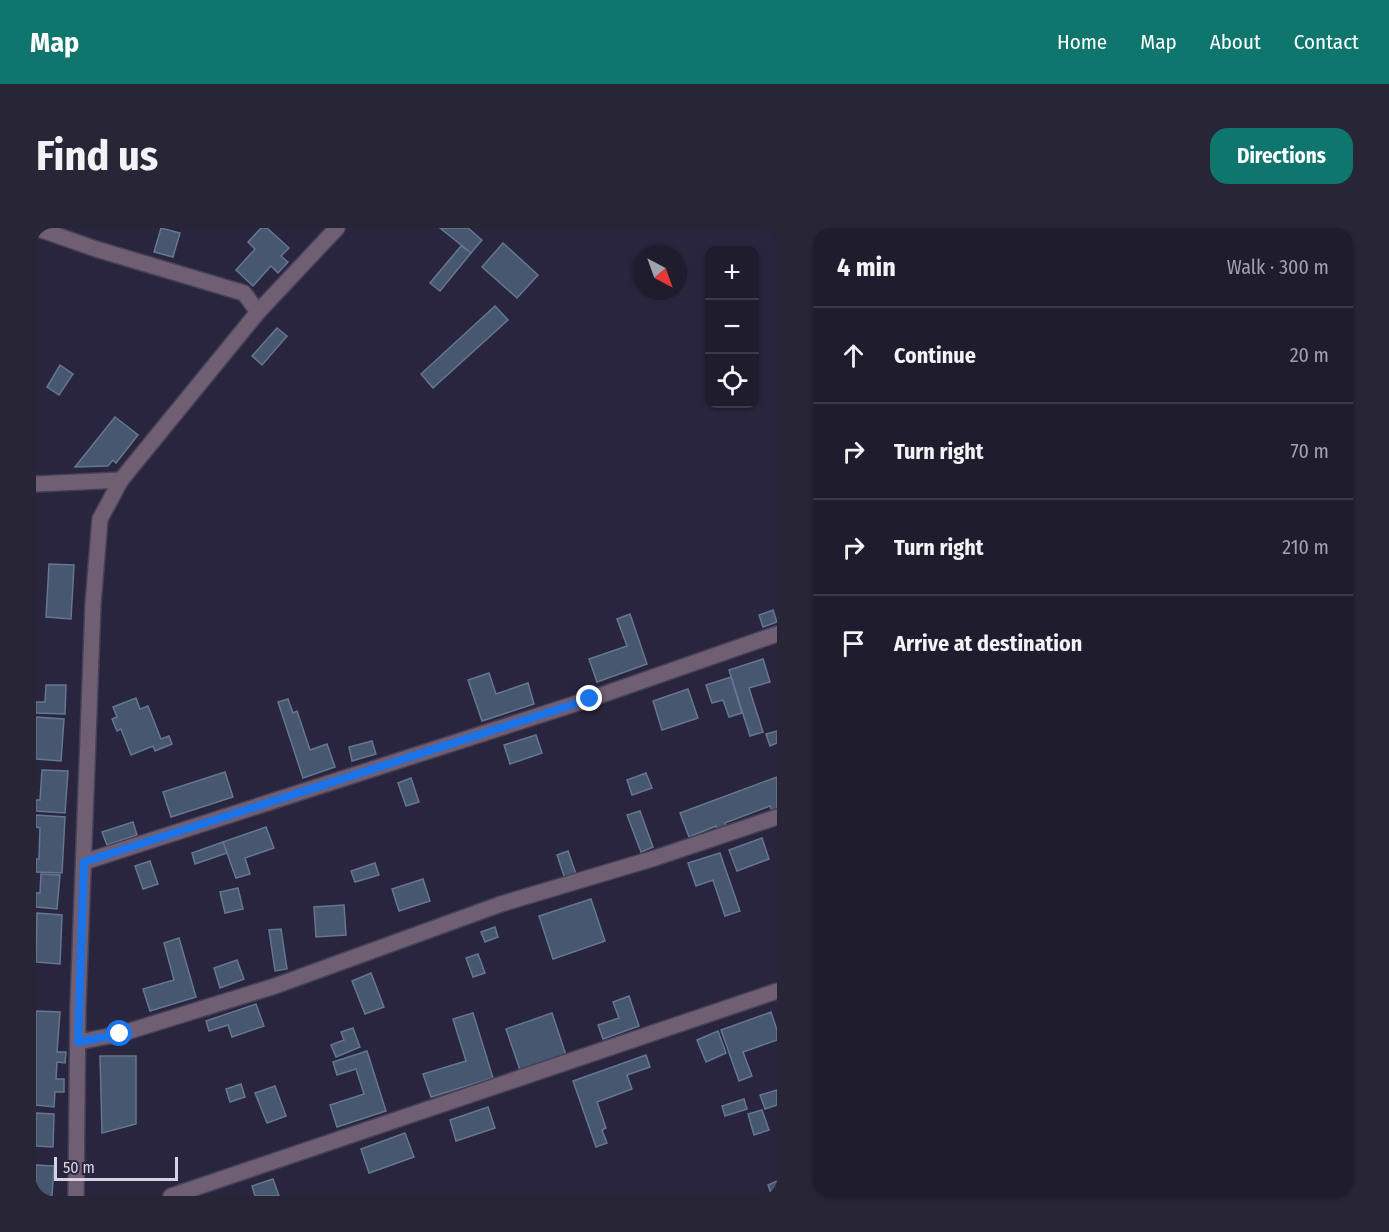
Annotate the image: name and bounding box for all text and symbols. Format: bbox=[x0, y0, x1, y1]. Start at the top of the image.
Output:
text: Map bbox=[30, 26, 79, 59]
text: Home bbox=[1057, 29, 1107, 55]
text: Map bbox=[1140, 29, 1177, 55]
text: About bbox=[1210, 29, 1261, 55]
text: Contact bbox=[1294, 29, 1359, 55]
button: Directions bbox=[1210, 128, 1353, 184]
text: Find us bbox=[36, 131, 158, 181]
north arrow bbox=[633, 246, 687, 300]
map controls bbox=[705, 246, 759, 408]
button: + bbox=[705, 246, 759, 300]
text: 4 min bbox=[837, 252, 896, 283]
text: Walk · 300 m bbox=[1227, 255, 1329, 279]
button: − bbox=[705, 300, 759, 354]
icon: ahead bbox=[837, 339, 870, 372]
text: Continue bbox=[894, 342, 976, 369]
text: 20 m bbox=[1290, 343, 1329, 367]
button: locate bbox=[705, 354, 759, 408]
icon: right bbox=[837, 435, 870, 468]
text: Turn right bbox=[894, 438, 983, 465]
text: 70 m bbox=[1291, 439, 1329, 463]
icon: right bbox=[837, 531, 870, 564]
text: Turn right bbox=[894, 534, 983, 561]
text: 210 m bbox=[1282, 535, 1329, 559]
icon: arrive bbox=[837, 627, 870, 660]
text: Arrive at destination bbox=[894, 630, 1082, 657]
route end bbox=[576, 685, 602, 711]
route start bbox=[106, 1020, 132, 1046]
scale bar bbox=[54, 1154, 178, 1182]
text: 50 m bbox=[63, 1158, 95, 1177]

